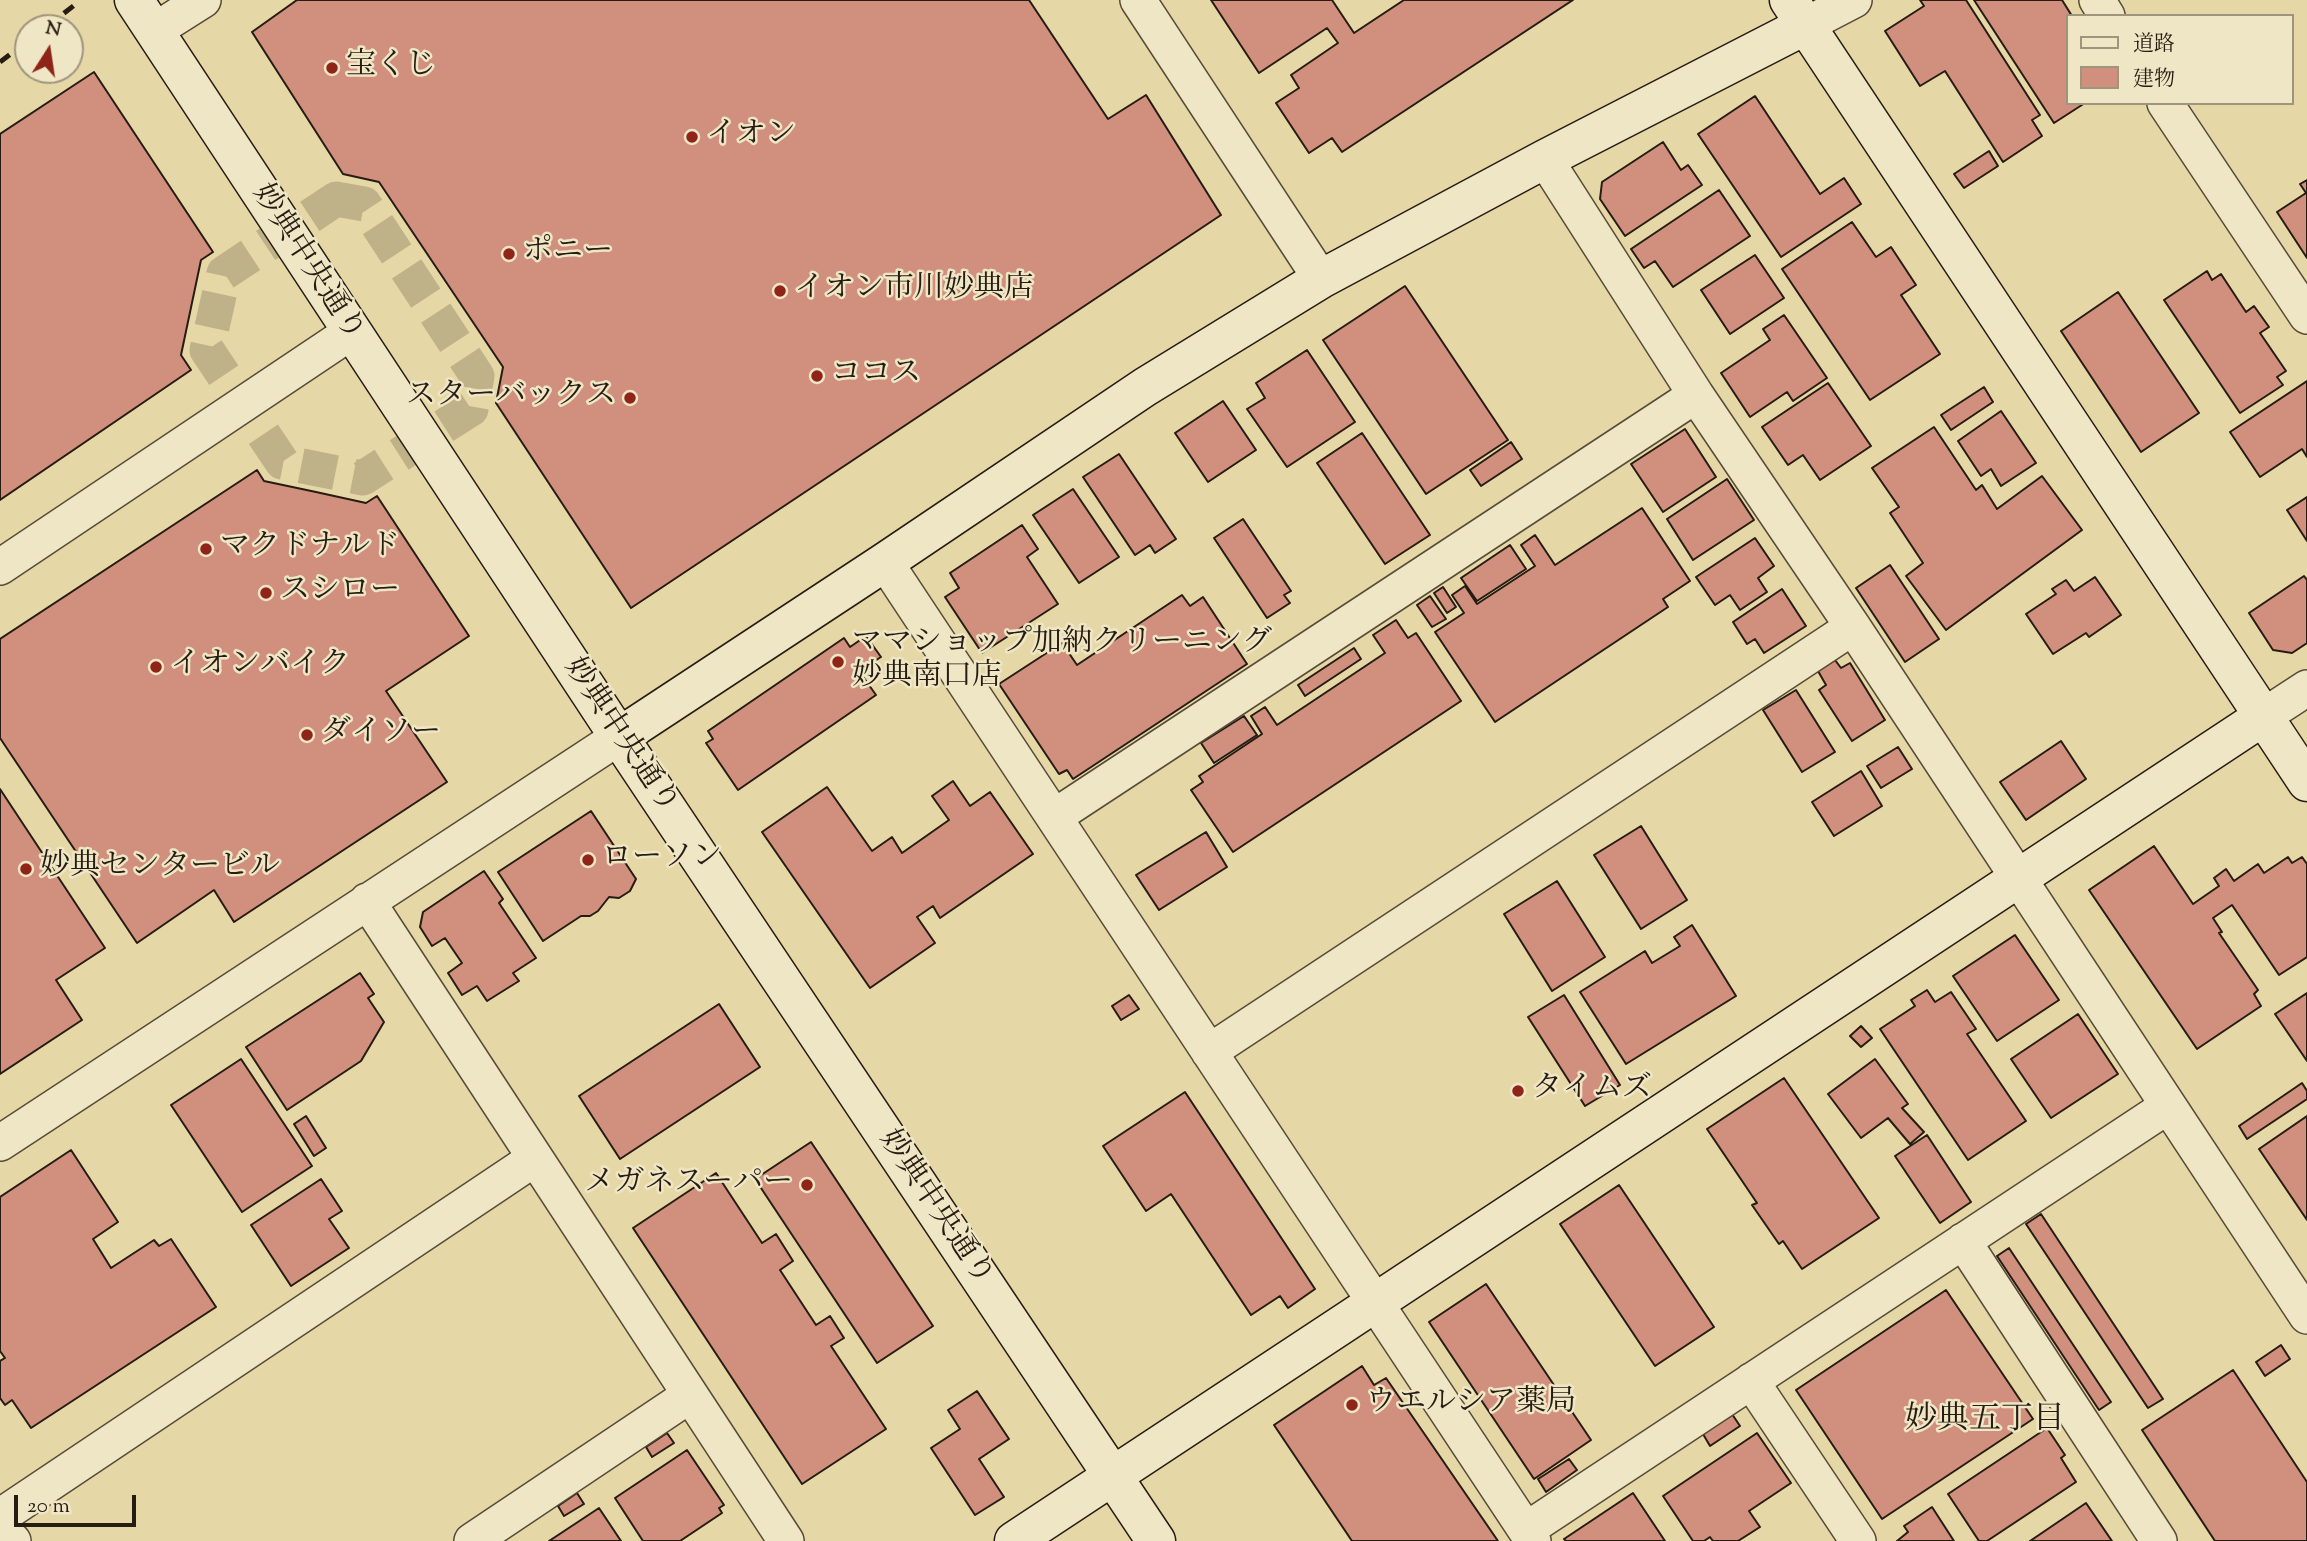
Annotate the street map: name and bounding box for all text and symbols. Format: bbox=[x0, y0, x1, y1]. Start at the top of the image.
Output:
north arrow bbox=[14, 14, 84, 84]
legend bbox=[2066, 14, 2293, 105]
text: N bbox=[43, 15, 63, 45]
text: 道路 bbox=[2133, 30, 2175, 60]
place label: 宝くじ bbox=[346, 50, 436, 86]
marker: 宝くじ bbox=[324, 60, 340, 76]
text: 建物 bbox=[2133, 65, 2175, 95]
place label: イオン bbox=[706, 119, 796, 155]
marker: イオン bbox=[684, 129, 700, 145]
street label: 妙典中央通り bbox=[242, 179, 370, 349]
place label: ポニー bbox=[523, 236, 613, 272]
marker: ポニー bbox=[501, 246, 517, 262]
place label: イオン市川妙典店 bbox=[794, 273, 1034, 309]
marker: イオン市川妙典店 bbox=[772, 283, 788, 299]
place label: ココス bbox=[831, 358, 921, 394]
marker: ココス bbox=[809, 368, 825, 384]
place label: スターバックス bbox=[406, 380, 616, 416]
marker: スターバックス bbox=[622, 390, 638, 406]
place label: マクドナルド bbox=[220, 531, 400, 567]
marker: マクドナルド bbox=[198, 541, 214, 557]
place label: スシロー bbox=[280, 575, 400, 611]
marker: スシロー bbox=[258, 585, 274, 601]
place label: ママショップ加納クリーニング 妙典南口店 bbox=[852, 627, 1272, 698]
place label: イオンバイク bbox=[170, 649, 350, 685]
street label: 妙典中央通り bbox=[554, 652, 684, 822]
marker: ママショップ加納クリーニング 妙典南口店 bbox=[830, 654, 846, 670]
marker: イオンバイク bbox=[148, 659, 164, 675]
place label: ダイソー bbox=[321, 717, 441, 753]
marker: ダイソー bbox=[299, 727, 315, 743]
place label: ローソン bbox=[602, 842, 722, 878]
place label: 妙典センタービル bbox=[40, 851, 280, 887]
marker: ローソン bbox=[580, 852, 596, 868]
marker: 妙典センタービル bbox=[18, 861, 34, 877]
place label: タイムズ bbox=[1532, 1073, 1652, 1109]
marker: タイムズ bbox=[1510, 1083, 1526, 1099]
street label: 妙典中央通り bbox=[869, 1124, 999, 1294]
place label: メガネスーパー bbox=[585, 1167, 793, 1203]
marker: メガネスーパー bbox=[799, 1177, 815, 1193]
place label: ウエルシア薬局 bbox=[1366, 1387, 1576, 1423]
marker: ウエルシア薬局 bbox=[1344, 1397, 1360, 1413]
district label: 妙典五丁目 bbox=[1905, 1404, 2065, 1442]
scale bar bbox=[18, 1482, 140, 1526]
text: 20 m bbox=[27, 1492, 70, 1522]

